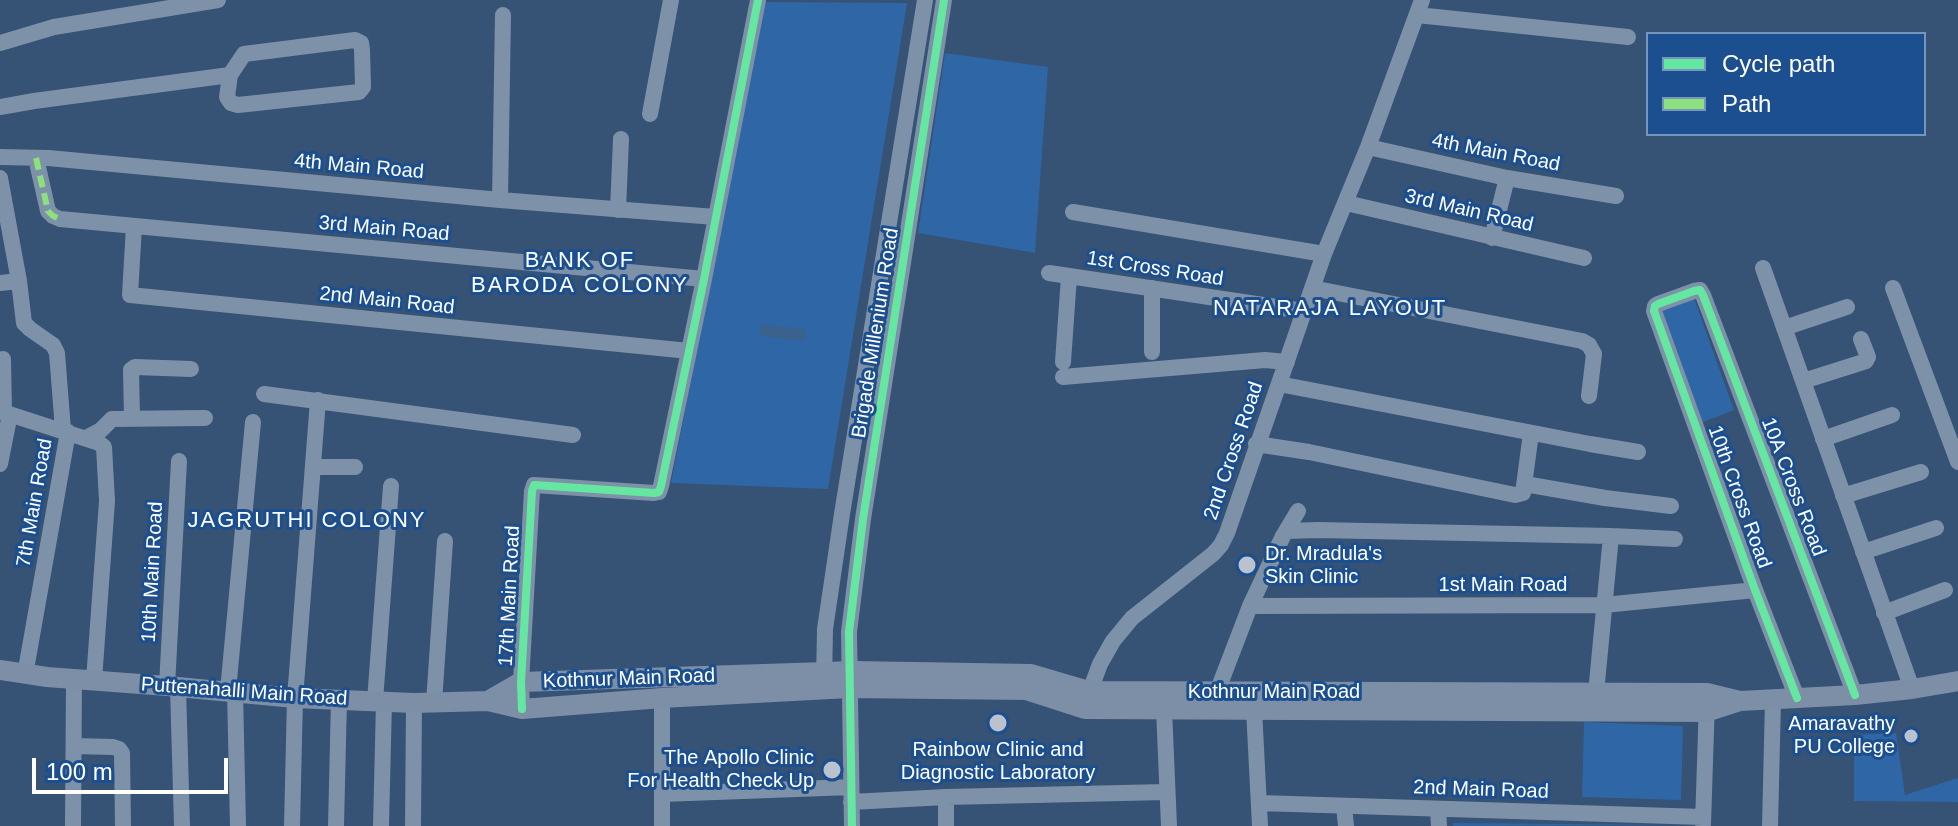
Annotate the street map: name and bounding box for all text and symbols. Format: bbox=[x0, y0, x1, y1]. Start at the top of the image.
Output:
legend bbox=[1646, 32, 1926, 136]
text: Cycle path bbox=[1722, 50, 1835, 77]
text: Path bbox=[1722, 90, 1771, 117]
street label: 4th Main Road bbox=[1430, 129, 1562, 177]
street label: 4th Main Road bbox=[293, 149, 425, 185]
street label: 3rd Main Road bbox=[1402, 185, 1536, 237]
street label: 3rd Main Road bbox=[318, 211, 450, 247]
street label: Brigade Millenium Road bbox=[848, 226, 904, 440]
street label: 1st Cross Road bbox=[1085, 246, 1225, 292]
district label: BANK OF BARODA COLONY bbox=[471, 248, 689, 300]
street label: 2nd Main Road bbox=[318, 282, 456, 320]
district label: NATARAJA LAYOUT bbox=[1213, 296, 1447, 322]
street label: 2nd Cross Road bbox=[1199, 379, 1269, 523]
street label: 10A Cross Road bbox=[1756, 414, 1830, 560]
street label: 10th Cross Road bbox=[1702, 422, 1776, 572]
street label: 7th Main Road bbox=[12, 437, 58, 569]
street label: 10th Main Road bbox=[137, 501, 169, 643]
district label: JAGRUTHI COLONY bbox=[187, 508, 427, 534]
street label: 17th Main Road bbox=[494, 525, 526, 667]
place label: Dr. Mradula's Skin Clinic bbox=[1265, 542, 1382, 589]
marker: Dr. Mradula's Skin Clinic bbox=[1236, 554, 1258, 576]
street label: 1st Main Road bbox=[1439, 573, 1567, 597]
street label: Kothnur Main Road bbox=[542, 664, 716, 694]
street label: Puttenahalli Main Road bbox=[140, 673, 348, 711]
street label: Kothnur Main Road bbox=[1188, 680, 1360, 704]
marker: Rainbow Clinic and Diagnostic Laboratory bbox=[987, 712, 1009, 734]
place label: Amaravathy PU College bbox=[1788, 712, 1895, 759]
marker: Amaravathy PU College bbox=[1902, 727, 1920, 745]
place label: Rainbow Clinic and Diagnostic Laboratory bbox=[901, 738, 1095, 785]
scale bar bbox=[36, 742, 232, 792]
place label: The Apollo Clinic For Health Check Up bbox=[627, 746, 814, 793]
text: 100 m bbox=[46, 758, 113, 785]
marker: The Apollo Clinic For Health Check Up bbox=[821, 759, 843, 781]
street label: 2nd Main Road bbox=[1413, 776, 1549, 804]

